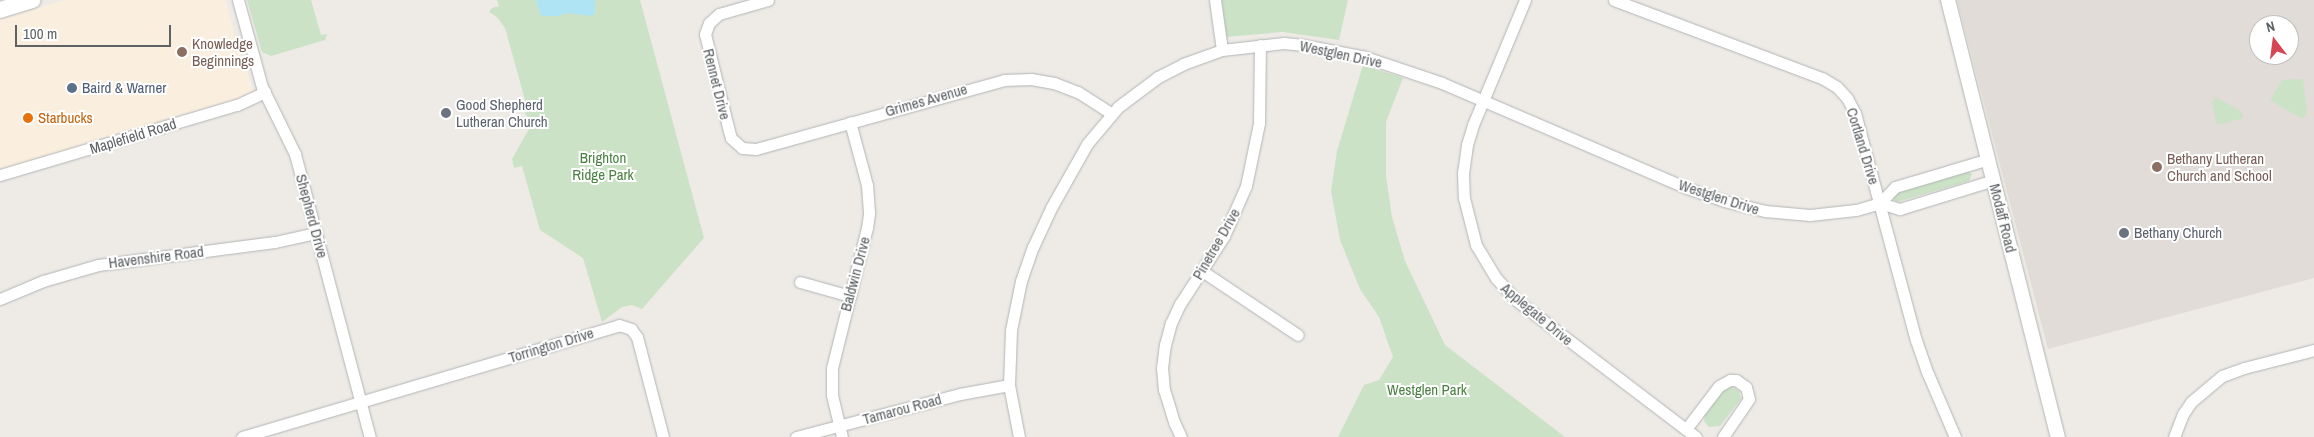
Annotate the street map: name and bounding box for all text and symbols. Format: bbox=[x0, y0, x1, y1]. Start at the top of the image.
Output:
scale bar bbox=[18, 15, 174, 47]
north arrow bbox=[2249, 15, 2299, 65]
text: N bbox=[2264, 17, 2277, 36]
text: 100 m bbox=[23, 23, 57, 44]
place label: Knowledge Beginnings bbox=[192, 34, 254, 69]
street label: Westglen Drive bbox=[1298, 36, 1384, 72]
marker: Knowledge Beginnings bbox=[176, 46, 188, 58]
street label: Rennet Drive bbox=[700, 47, 734, 121]
place label: Baird & Warner bbox=[82, 79, 166, 97]
street label: Grimes Avenue bbox=[883, 80, 969, 120]
marker: Baird & Warner bbox=[66, 82, 78, 94]
place label: Good Shepherd Lutheran Church bbox=[456, 95, 548, 130]
street label: Cortland Drive bbox=[1843, 105, 1883, 187]
marker: Good Shepherd Lutheran Church bbox=[440, 107, 452, 119]
place label: Starbucks bbox=[38, 109, 93, 127]
marker: Starbucks bbox=[22, 112, 34, 124]
street label: Maplefield Road bbox=[88, 114, 178, 158]
park label: Brighton Ridge Park bbox=[572, 148, 634, 183]
place label: Bethany Lutheran Church and School bbox=[2167, 149, 2272, 184]
marker: Bethany Lutheran Church and School bbox=[2151, 161, 2163, 173]
street label: Shepherd Drive bbox=[292, 172, 332, 260]
street label: Westglen Drive bbox=[1676, 175, 1762, 219]
street label: Modaff Road bbox=[1986, 182, 2020, 254]
street label: Pinetree Drive bbox=[1188, 205, 1244, 283]
place label: Bethany Church bbox=[2134, 224, 2222, 242]
marker: Bethany Church bbox=[2118, 227, 2130, 239]
street label: Baldwin Drive bbox=[836, 235, 874, 313]
street label: Havenshire Road bbox=[107, 242, 205, 272]
street label: Applegate Drive bbox=[1497, 279, 1577, 349]
street label: Torrington Drive bbox=[506, 324, 596, 366]
park label: Westglen Park bbox=[1387, 381, 1467, 399]
street label: Tamarou Road bbox=[861, 390, 943, 428]

